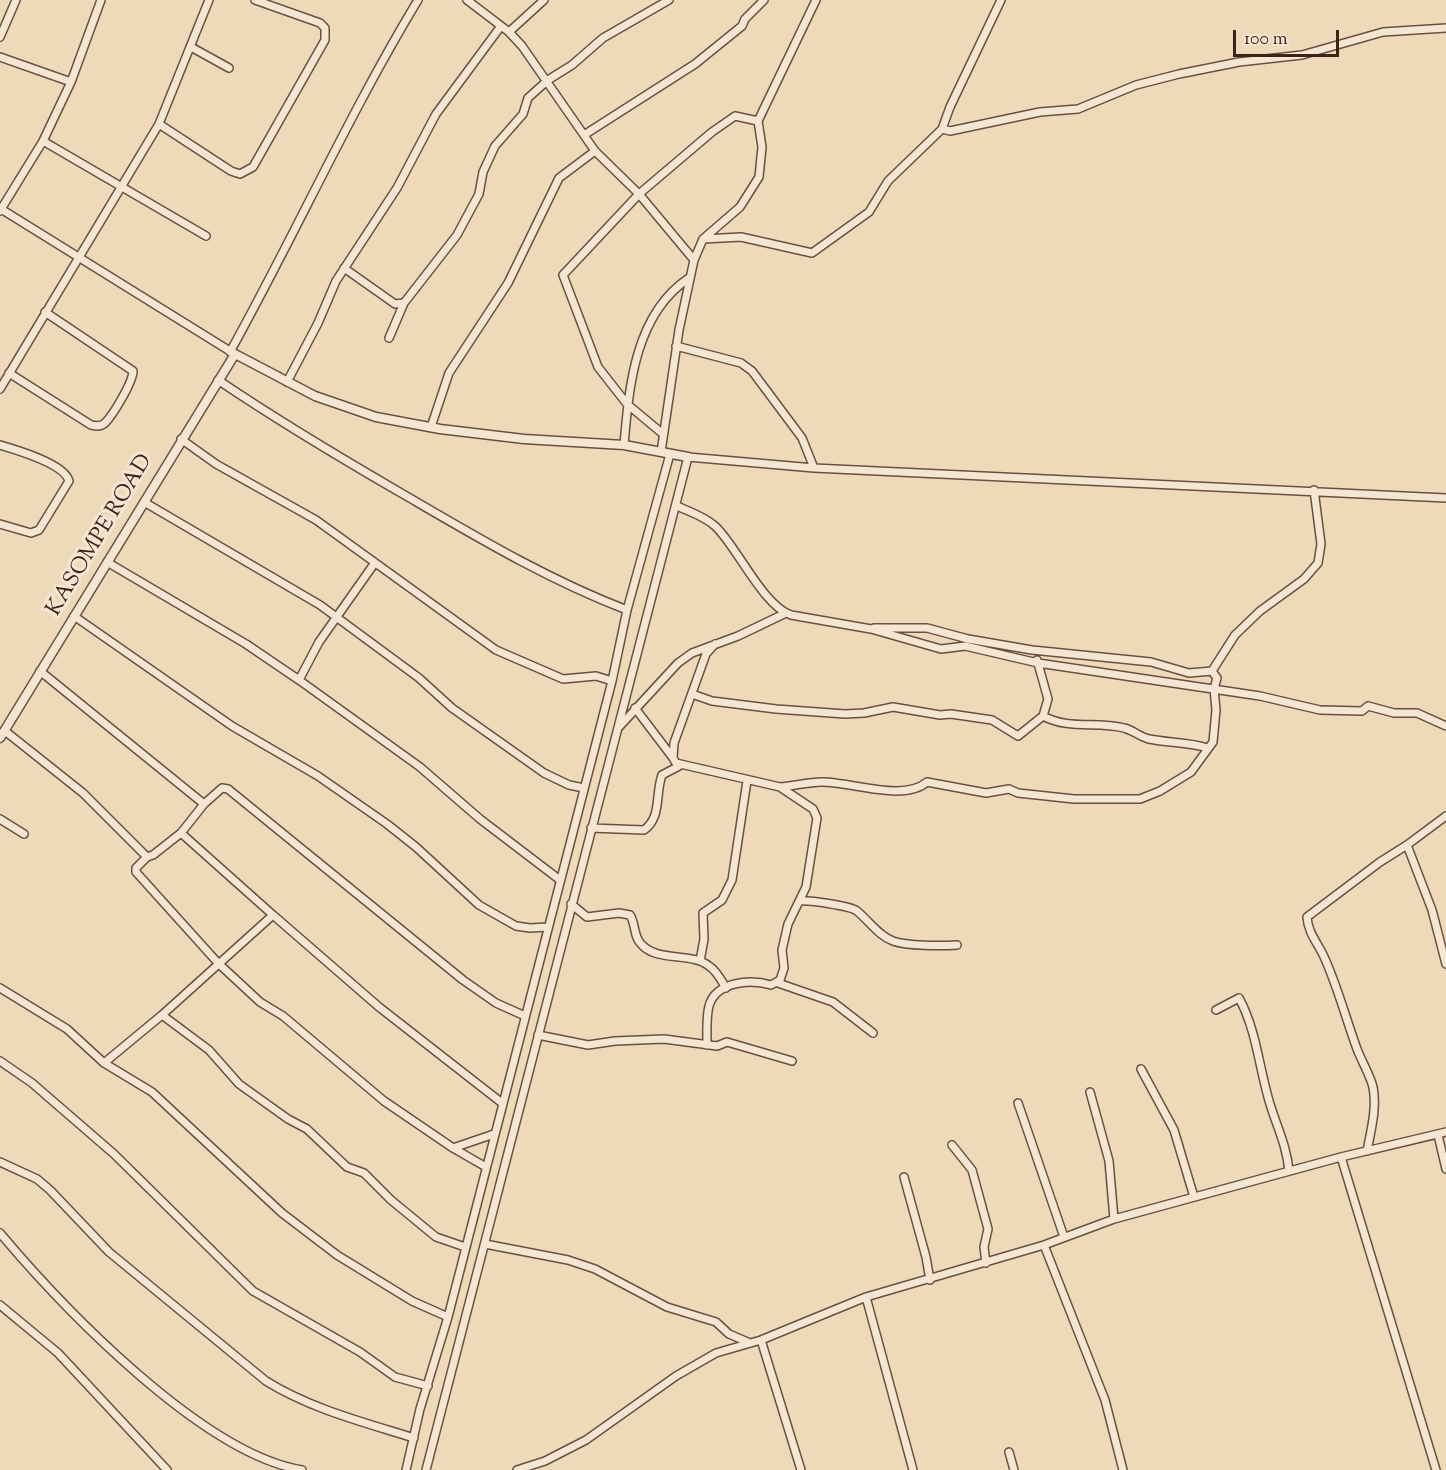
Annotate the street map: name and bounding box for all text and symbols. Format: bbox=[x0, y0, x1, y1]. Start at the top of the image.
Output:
scale bar bbox=[1236, 18, 1342, 56]
text: 100 m bbox=[1244, 27, 1288, 53]
street label: KASOMPE ROAD bbox=[42, 450, 160, 622]

